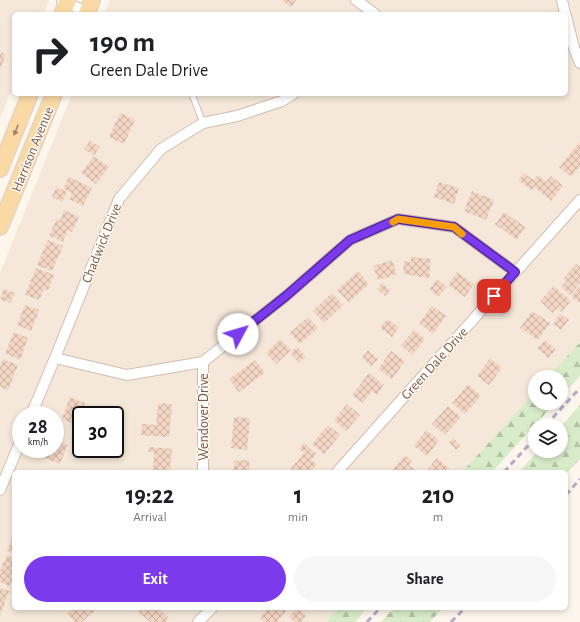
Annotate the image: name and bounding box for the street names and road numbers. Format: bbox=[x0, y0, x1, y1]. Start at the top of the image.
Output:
street label: Harrison Avenue bbox=[10, 105, 56, 194]
street label: Chadwick Drive bbox=[80, 202, 124, 285]
street label: Green Dale Drive bbox=[399, 325, 471, 403]
street label: Wendover Drive bbox=[197, 373, 211, 461]

